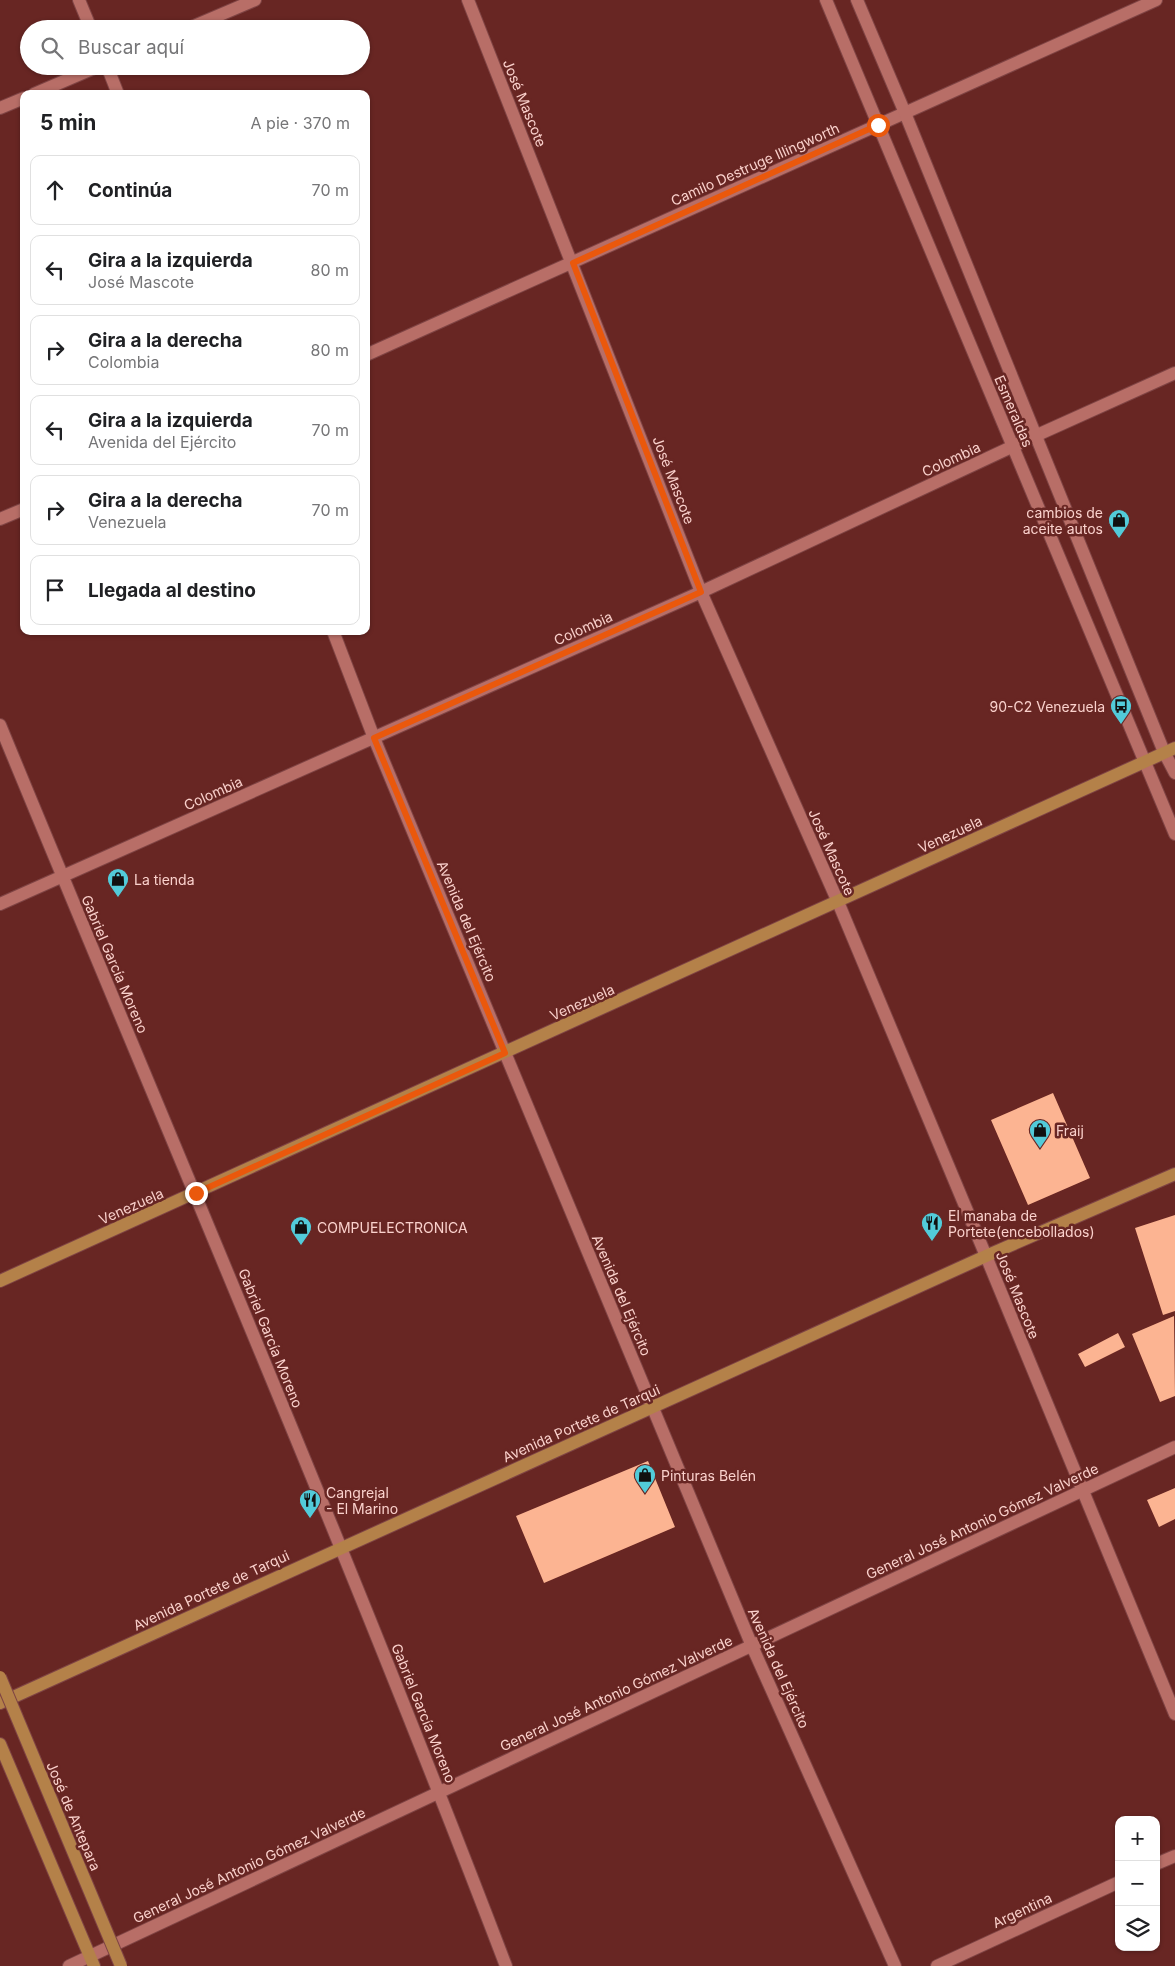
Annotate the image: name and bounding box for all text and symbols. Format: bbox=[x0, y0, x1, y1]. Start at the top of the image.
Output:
search box bbox=[20, 20, 370, 75]
icon: search bbox=[38, 34, 66, 62]
text: Buscar aquí bbox=[78, 36, 184, 59]
street label: José Mascote bbox=[500, 57, 550, 149]
text: 5 min bbox=[40, 110, 96, 135]
text: A pie · 370 m bbox=[251, 113, 350, 133]
route start bbox=[867, 114, 890, 137]
street label: Camilo Destruge Illingworth bbox=[668, 119, 842, 209]
icon: ahead bbox=[41, 176, 69, 204]
text: Continúa bbox=[88, 179, 172, 202]
text: 70 m bbox=[312, 180, 349, 200]
text: Gira a la izquierda bbox=[88, 249, 253, 272]
icon: left bbox=[41, 256, 69, 284]
text: 80 m bbox=[310, 260, 349, 280]
text: José Mascote bbox=[88, 272, 194, 292]
text: Gira a la derecha bbox=[88, 329, 243, 352]
icon: right bbox=[41, 336, 69, 364]
text: 80 m bbox=[310, 340, 349, 360]
text: Colombia bbox=[88, 352, 159, 372]
street label: Esmeraldas bbox=[991, 372, 1037, 450]
text: Gira a la izquierda bbox=[88, 409, 253, 432]
icon: left bbox=[41, 416, 69, 444]
text: 70 m bbox=[312, 420, 349, 440]
text: Avenida del Ejército bbox=[88, 432, 236, 452]
street label: José Mascote bbox=[649, 434, 699, 526]
street label: Colombia bbox=[919, 438, 983, 480]
text: Gira a la derecha bbox=[88, 489, 243, 512]
icon: right bbox=[41, 496, 69, 524]
text: 70 m bbox=[312, 500, 349, 520]
place label: cambios de aceite autos bbox=[1023, 504, 1103, 537]
shop icon: cambios de aceite autos bbox=[1107, 508, 1131, 539]
text: Venezuela bbox=[88, 512, 167, 532]
icon: arrive bbox=[41, 576, 69, 604]
text: Llegada al destino bbox=[88, 579, 256, 602]
street label: Colombia bbox=[551, 608, 615, 648]
bus stop icon: 90-C2 Venezuela bbox=[1109, 694, 1133, 725]
place label: 90-C2 Venezuela bbox=[990, 698, 1105, 715]
street label: Colombia bbox=[181, 773, 245, 813]
street label: José Mascote bbox=[805, 806, 859, 898]
street label: Venezuela bbox=[915, 812, 985, 856]
street label: Avenida del Ejército bbox=[434, 858, 500, 984]
shop icon: La tienda bbox=[106, 867, 130, 898]
place label: La tienda bbox=[134, 871, 195, 888]
street label: Gabriel García Moreno bbox=[78, 892, 152, 1036]
street label: Venezuela bbox=[547, 980, 617, 1024]
shop icon: Fraij bbox=[1028, 1118, 1052, 1149]
place label: Fraij bbox=[1056, 1122, 1084, 1139]
route end bbox=[185, 1182, 208, 1205]
street label: Venezuela bbox=[96, 1184, 166, 1228]
place label: El manaba de Portete(encebollados) bbox=[948, 1207, 1095, 1240]
restaurant icon: El manaba de Portete(encebollados) bbox=[920, 1211, 944, 1242]
shop icon: COMPUELECTRONICA bbox=[289, 1215, 313, 1246]
place label: COMPUELECTRONICA bbox=[317, 1219, 468, 1236]
street label: Avenida del Ejército bbox=[589, 1232, 655, 1358]
street label: José Mascote bbox=[993, 1249, 1043, 1341]
street label: Gabriel García Moreno bbox=[235, 1266, 307, 1410]
street label: Avenida Portete de Tarqui bbox=[500, 1381, 662, 1465]
street label: General José Antonio Gómez Valverde bbox=[863, 1459, 1101, 1583]
shop icon: Pinturas Belén bbox=[633, 1463, 657, 1494]
place label: Pinturas Belén bbox=[661, 1467, 756, 1484]
place label: Cangrejal - El Marino bbox=[326, 1484, 398, 1517]
restaurant icon: Cangrejal - El Marino bbox=[298, 1488, 322, 1519]
street label: Avenida Portete de Tarqui bbox=[130, 1546, 292, 1634]
street label: Avenida del Ejército bbox=[745, 1605, 813, 1731]
street label: General José Antonio Gómez Valverde bbox=[497, 1631, 735, 1755]
street label: Gabriel García Moreno bbox=[388, 1641, 460, 1785]
street label: José de Antepara bbox=[43, 1759, 105, 1873]
street label: General José Antonio Gómez Valverde bbox=[130, 1803, 368, 1927]
map controls bbox=[1115, 1816, 1160, 1951]
button: + bbox=[1115, 1816, 1160, 1861]
button: − bbox=[1115, 1861, 1160, 1906]
street label: Argentina bbox=[989, 1889, 1055, 1931]
button: layers bbox=[1115, 1906, 1160, 1951]

